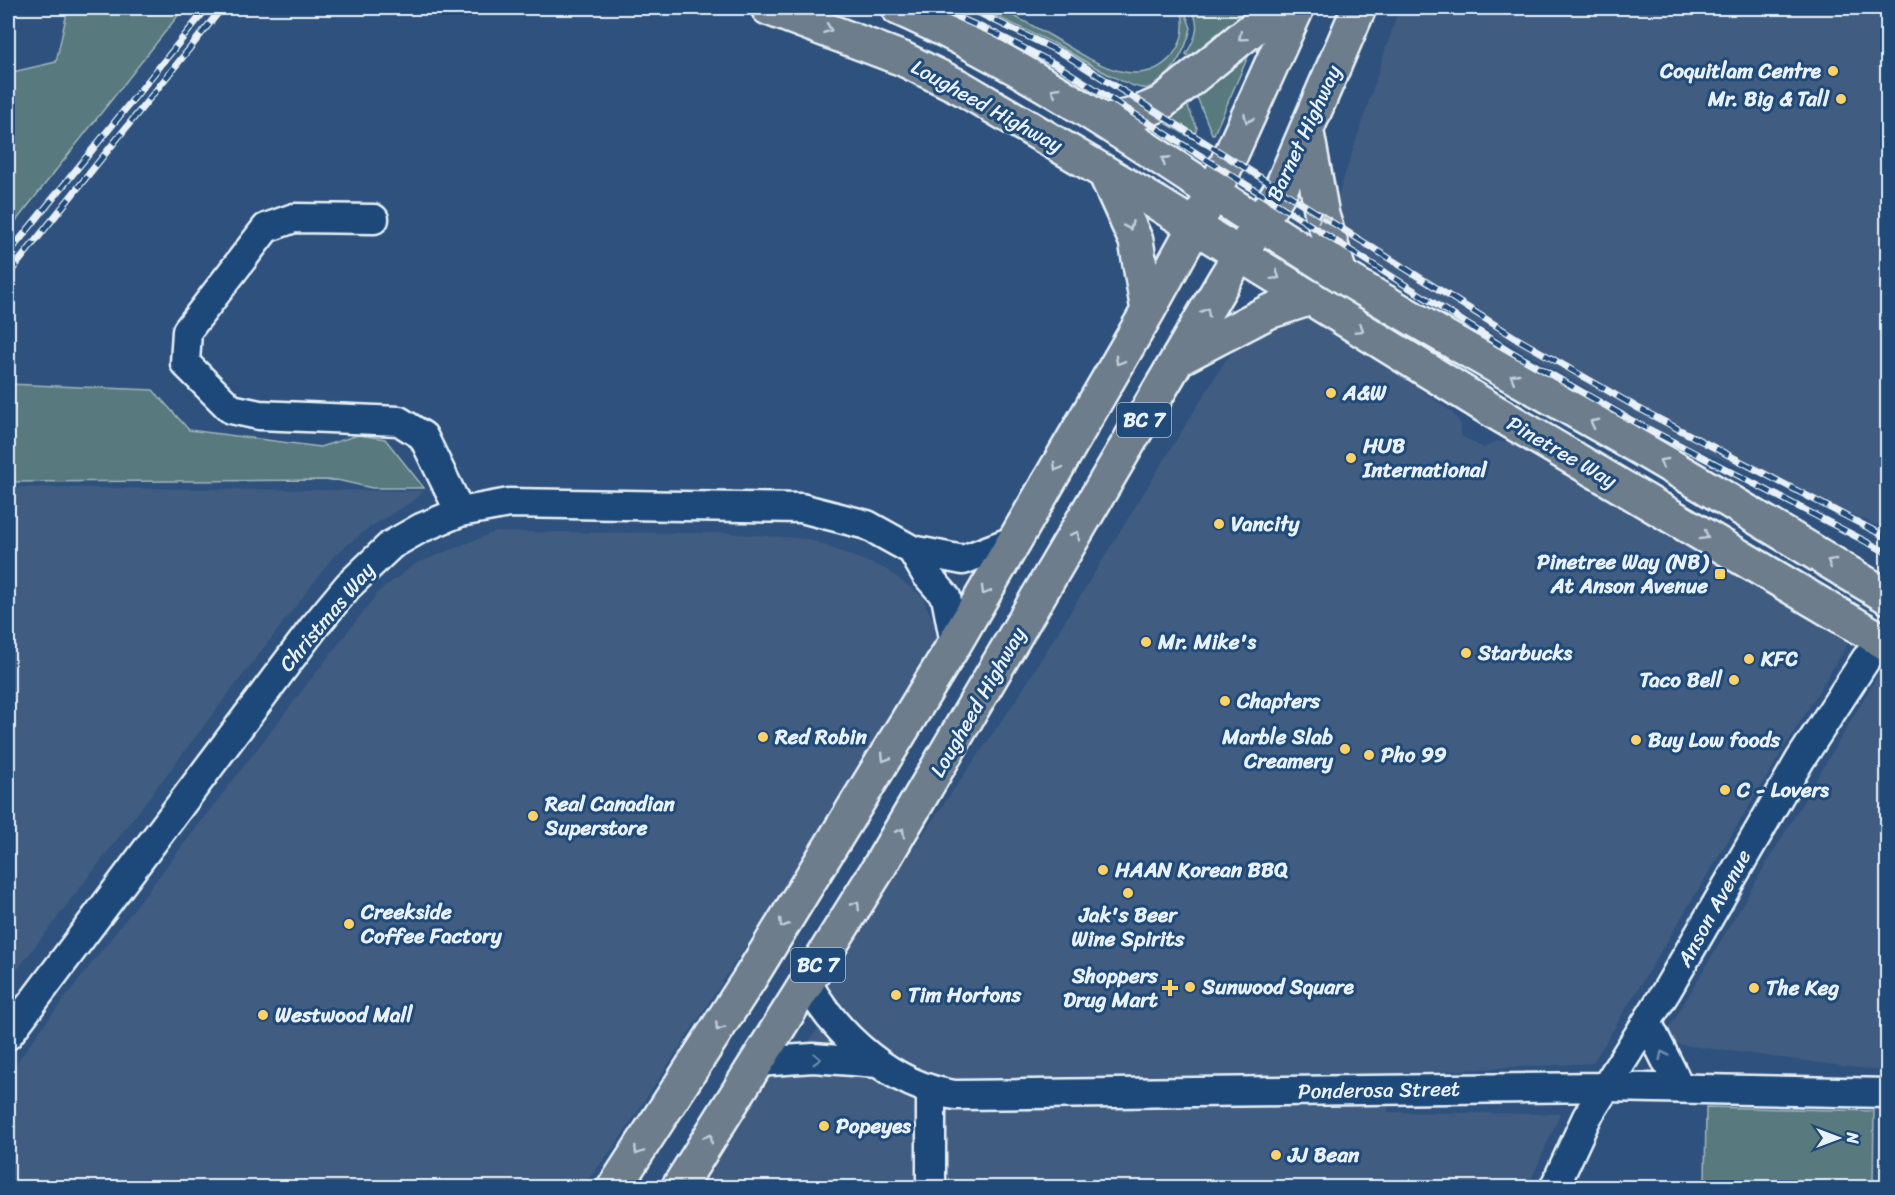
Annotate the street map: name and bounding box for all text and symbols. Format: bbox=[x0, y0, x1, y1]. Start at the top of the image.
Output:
one-way arrow bbox=[822, 21, 833, 34]
one-way arrow bbox=[1238, 30, 1249, 41]
street label: Lougheed Highway bbox=[904, 48, 1070, 164]
place label: Coquitlam Centre bbox=[1659, 52, 1822, 90]
street label: Barnet Highway bbox=[1256, 58, 1352, 207]
marker: Coquitlam Centre bbox=[1826, 64, 1840, 78]
place label: Mr. Big & Tall bbox=[1707, 80, 1830, 118]
one-way arrow bbox=[1051, 86, 1061, 98]
marker: Mr. Big & Tall bbox=[1834, 92, 1848, 106]
one-way arrow bbox=[1243, 112, 1255, 123]
one-way arrow bbox=[1161, 156, 1171, 168]
one-way arrow bbox=[1318, 213, 1331, 223]
one-way arrow bbox=[1122, 220, 1134, 231]
one-way arrow bbox=[1269, 269, 1280, 280]
one-way arrow bbox=[1199, 308, 1211, 318]
one-way arrow bbox=[1354, 322, 1365, 333]
one-way arrow bbox=[1115, 355, 1126, 365]
one-way arrow bbox=[1510, 373, 1520, 385]
place label: A&W bbox=[1342, 374, 1387, 412]
marker: A&W bbox=[1324, 386, 1338, 400]
road number: BC 7 bbox=[1117, 403, 1171, 437]
street label: Pinetree Way bbox=[1499, 405, 1625, 499]
one-way arrow bbox=[1589, 418, 1600, 430]
place label: HUB International bbox=[1362, 427, 1488, 489]
marker: HUB International bbox=[1344, 451, 1358, 465]
one-way arrow bbox=[1659, 458, 1669, 470]
one-way arrow bbox=[1053, 461, 1065, 471]
place label: Vancity bbox=[1231, 505, 1301, 543]
marker: Vancity bbox=[1212, 517, 1226, 531]
one-way arrow bbox=[1699, 528, 1709, 540]
one-way arrow bbox=[1069, 531, 1080, 541]
place label: Pinetree Way (NB) At Anson Avenue bbox=[1537, 543, 1710, 605]
street label: Christmas Way bbox=[269, 553, 385, 681]
one-way arrow bbox=[1827, 558, 1837, 570]
marker: Pinetree Way (NB) At Anson Avenue bbox=[1713, 567, 1727, 581]
one-way arrow bbox=[981, 585, 993, 595]
street label: Lougheed Highway bbox=[919, 619, 1037, 785]
place label: Mr. Mike's bbox=[1157, 623, 1256, 661]
place label: Starbucks bbox=[1477, 634, 1573, 672]
marker: Mr. Mike's bbox=[1139, 635, 1153, 649]
place label: KFC bbox=[1760, 640, 1798, 678]
marker: Starbucks bbox=[1459, 646, 1473, 660]
marker: KFC bbox=[1742, 652, 1756, 666]
place label: Taco Bell bbox=[1640, 661, 1723, 699]
marker: Taco Bell bbox=[1727, 673, 1741, 687]
place label: Chapters bbox=[1236, 682, 1321, 720]
marker: Chapters bbox=[1218, 694, 1232, 708]
place label: Red Robin bbox=[774, 718, 867, 756]
place label: Marble Slab Creamery bbox=[1221, 718, 1334, 780]
place label: Buy Low foods bbox=[1648, 721, 1780, 759]
marker: Red Robin bbox=[756, 730, 770, 744]
marker: Buy Low foods bbox=[1629, 733, 1643, 747]
place label: Pho 99 bbox=[1381, 736, 1447, 774]
marker: Marble Slab Creamery bbox=[1338, 742, 1352, 756]
marker: Pho 99 bbox=[1362, 748, 1376, 762]
one-way arrow bbox=[880, 752, 892, 762]
place label: C - Lovers bbox=[1736, 771, 1829, 809]
marker: C - Lovers bbox=[1718, 783, 1732, 797]
place label: Real Canadian Superstore bbox=[544, 785, 675, 847]
marker: Real Canadian Superstore bbox=[526, 809, 540, 823]
one-way arrow bbox=[894, 828, 905, 838]
street label: Anson Avenue bbox=[1665, 842, 1762, 975]
place label: HAAN Korean BBQ bbox=[1114, 851, 1288, 889]
marker: HAAN Korean BBQ bbox=[1096, 863, 1110, 877]
marker: Jak's Beer Wine Spirits bbox=[1121, 886, 1135, 900]
place label: Creekside Coffee Factory bbox=[360, 893, 503, 955]
place label: Jak's Beer Wine Spirits bbox=[1072, 896, 1185, 958]
one-way arrow bbox=[849, 901, 860, 912]
marker: Creekside Coffee Factory bbox=[342, 917, 356, 931]
one-way arrow bbox=[778, 918, 790, 928]
road number: BC 7 bbox=[791, 948, 845, 982]
place label: Shoppers Drug Mart bbox=[1063, 957, 1159, 1019]
place label: Sunwood Square bbox=[1201, 968, 1355, 1006]
place label: The Keg bbox=[1766, 969, 1839, 1007]
place label: Tim Hortons bbox=[908, 976, 1021, 1014]
marker: Sunwood Square bbox=[1183, 980, 1197, 994]
marker: Shoppers Drug Mart bbox=[1163, 981, 1177, 995]
marker: The Keg bbox=[1747, 981, 1761, 995]
marker: Tim Hortons bbox=[889, 988, 903, 1002]
place label: Westwood Mall bbox=[275, 996, 414, 1034]
marker: Westwood Mall bbox=[256, 1008, 270, 1022]
one-way arrow bbox=[714, 1021, 726, 1031]
one-way arrow bbox=[1659, 1051, 1671, 1062]
one-way arrow bbox=[812, 1052, 821, 1065]
street label: Ponderosa Street bbox=[1298, 1070, 1460, 1110]
place label: Popeyes bbox=[836, 1107, 911, 1145]
north arrow bbox=[1808, 1108, 1868, 1168]
marker: Popeyes bbox=[817, 1119, 831, 1133]
text: N bbox=[1838, 1131, 1867, 1144]
one-way arrow bbox=[702, 1134, 713, 1145]
place label: JJ Bean bbox=[1287, 1136, 1360, 1174]
one-way arrow bbox=[634, 1144, 645, 1155]
marker: JJ Bean bbox=[1269, 1148, 1283, 1162]

